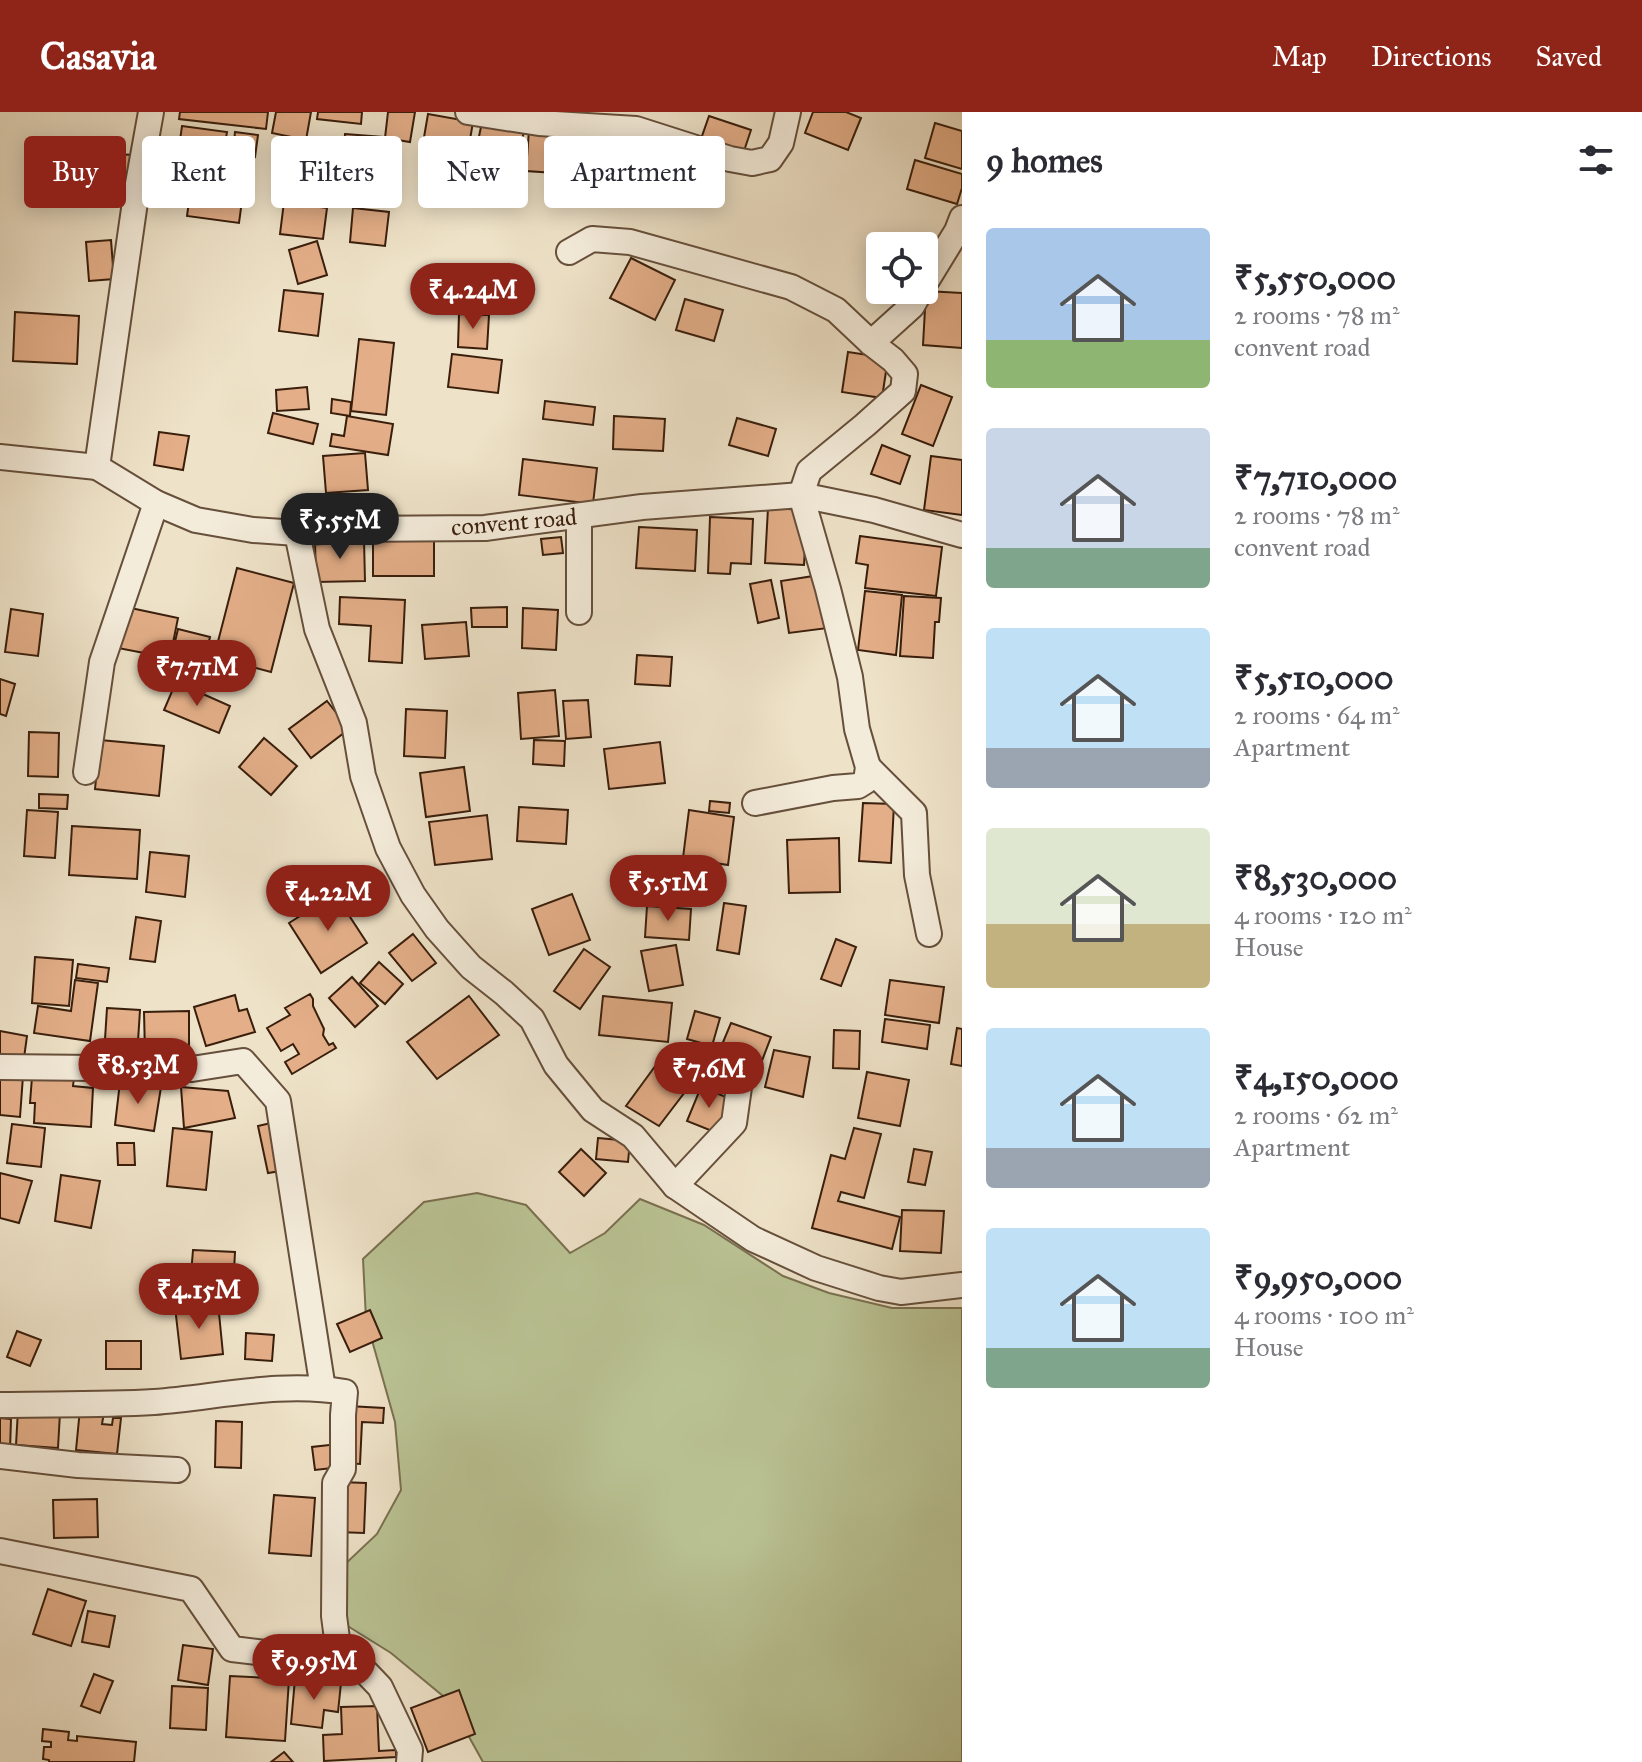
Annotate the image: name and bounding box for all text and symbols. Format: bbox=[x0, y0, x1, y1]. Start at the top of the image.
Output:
text: Casavia bbox=[40, 33, 156, 79]
text: Map bbox=[1272, 39, 1327, 74]
text: Directions bbox=[1371, 39, 1492, 74]
text: Saved bbox=[1536, 39, 1602, 74]
chip: Buy bbox=[24, 136, 126, 208]
chip: Rent bbox=[142, 136, 255, 208]
chip: Filters bbox=[271, 136, 402, 208]
chip: New bbox=[418, 136, 528, 208]
chip: Apartment bbox=[544, 136, 725, 208]
icon: filters bbox=[1574, 138, 1618, 182]
text: 9 homes bbox=[986, 140, 1103, 181]
map controls bbox=[866, 232, 938, 304]
button: locate bbox=[866, 232, 938, 304]
text: ₹5,550,000 bbox=[1234, 257, 1396, 298]
icon: home bbox=[1050, 260, 1146, 356]
pin: ₹4.24M bbox=[408, 263, 538, 331]
text: ₹4.24M bbox=[428, 273, 518, 305]
text: 2 rooms · 78 m² bbox=[1234, 299, 1399, 331]
text: convent road bbox=[1234, 331, 1371, 363]
text: ₹7,710,000 bbox=[1234, 457, 1397, 498]
icon: home bbox=[1050, 460, 1146, 556]
pin: ₹5.55M bbox=[275, 493, 405, 561]
text: 2 rooms · 78 m² bbox=[1234, 499, 1399, 531]
street label: convent road bbox=[450, 502, 578, 542]
text: ₹5.55M bbox=[299, 503, 381, 535]
text: convent road bbox=[1234, 531, 1371, 563]
pin: ₹7.71M bbox=[132, 640, 262, 708]
text: ₹7.71M bbox=[155, 650, 239, 682]
text: ₹5,510,000 bbox=[1234, 657, 1394, 698]
icon: home bbox=[1050, 660, 1146, 756]
text: 2 rooms · 64 m² bbox=[1234, 699, 1400, 731]
text: Apartment bbox=[1234, 731, 1350, 763]
pin: ₹5.51M bbox=[603, 855, 733, 923]
text: ₹8,530,000 bbox=[1234, 857, 1397, 898]
icon: home bbox=[1050, 860, 1146, 956]
pin: ₹4.22M bbox=[263, 865, 393, 933]
text: ₹5.51M bbox=[628, 865, 708, 897]
text: ₹4.22M bbox=[284, 875, 372, 907]
text: 4 rooms · 120 m² bbox=[1234, 899, 1412, 931]
text: House bbox=[1234, 931, 1304, 963]
pin: ₹8.53M bbox=[73, 1038, 203, 1106]
pin: ₹7.6M bbox=[653, 1042, 765, 1110]
text: ₹8.53M bbox=[96, 1048, 180, 1080]
text: ₹7.6M bbox=[672, 1052, 746, 1084]
text: ₹4,150,000 bbox=[1234, 1057, 1399, 1098]
icon: home bbox=[1050, 1060, 1146, 1156]
text: 2 rooms · 62 m² bbox=[1234, 1099, 1398, 1131]
text: Apartment bbox=[1234, 1131, 1350, 1163]
text: ₹9,950,000 bbox=[1234, 1257, 1402, 1298]
icon: home bbox=[1050, 1260, 1146, 1356]
pin: ₹4.15M bbox=[134, 1263, 264, 1331]
text: ₹4.15M bbox=[157, 1273, 241, 1305]
text: 4 rooms · 100 m² bbox=[1234, 1299, 1414, 1331]
text: House bbox=[1234, 1331, 1304, 1363]
pin: ₹9.95M bbox=[249, 1634, 379, 1702]
text: ₹9.95M bbox=[270, 1644, 358, 1676]

